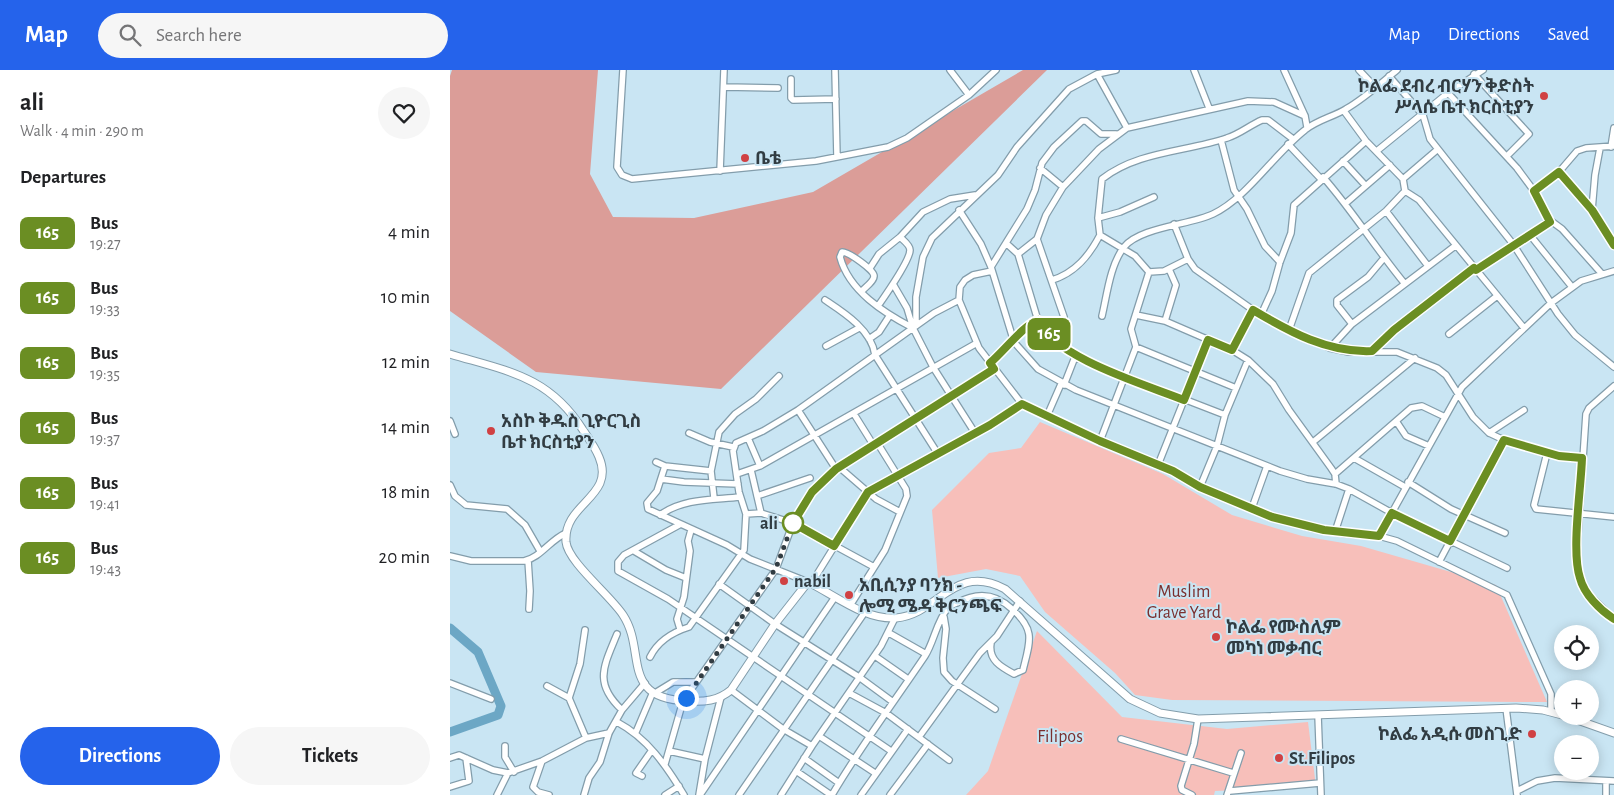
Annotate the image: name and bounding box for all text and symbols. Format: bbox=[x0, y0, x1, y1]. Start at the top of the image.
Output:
search box bbox=[98, 13, 448, 58]
icon: search bbox=[116, 21, 144, 49]
text: Map bbox=[25, 23, 68, 47]
text: Search here bbox=[156, 26, 242, 45]
text: Map bbox=[1389, 26, 1420, 44]
text: Directions bbox=[1448, 26, 1520, 44]
text: Saved bbox=[1548, 26, 1589, 44]
place label: ኮልፌ ደብረ ብርሃን ቅድስት ሥላሴ ቤተ ክርስቲያን bbox=[1358, 77, 1534, 117]
button: heart bbox=[378, 87, 430, 139]
marker: ኮልፌ ደብረ ብርሃን ቅድስት ሥላሴ ቤተ ክርስቲያን bbox=[1538, 90, 1550, 102]
text: ali bbox=[20, 91, 44, 115]
text: Walk · 4 min · 290 m bbox=[20, 123, 144, 139]
place label: ቤቴ bbox=[755, 150, 782, 168]
marker: ቤቴ bbox=[739, 152, 751, 164]
text: Departures bbox=[20, 168, 106, 187]
text: Bus bbox=[90, 214, 118, 233]
text: 4 min bbox=[388, 223, 430, 242]
text: 165 bbox=[36, 224, 59, 242]
text: 19:27 bbox=[90, 236, 121, 252]
text: Bus bbox=[90, 279, 118, 298]
text: 10 min bbox=[381, 288, 430, 307]
text: 165 bbox=[36, 289, 59, 307]
text: 19:33 bbox=[90, 301, 120, 317]
line badge: 165 bbox=[1020, 318, 1078, 350]
text: 165 bbox=[1038, 325, 1060, 343]
text: Bus bbox=[90, 344, 118, 363]
text: 12 min bbox=[382, 353, 430, 372]
text: 165 bbox=[36, 354, 59, 372]
text: 19:35 bbox=[90, 366, 120, 382]
text: Bus bbox=[90, 409, 118, 428]
place label: አስኮ ቅዱስ ጊዮርጊስ ቤተ ክርስቲያን bbox=[501, 412, 641, 452]
text: 14 min bbox=[382, 418, 430, 437]
text: 165 bbox=[36, 419, 59, 437]
marker: አስኮ ቅዱስ ጊዮርጊስ ቤተ ክርስቲያን bbox=[485, 425, 497, 437]
text: 19:37 bbox=[90, 431, 120, 447]
text: Bus bbox=[90, 474, 118, 493]
text: 18 min bbox=[382, 483, 430, 502]
text: 165 bbox=[36, 484, 59, 502]
text: 19:41 bbox=[90, 496, 120, 512]
marker: ali bbox=[782, 512, 804, 534]
place label: ali bbox=[760, 515, 778, 533]
text: Bus bbox=[90, 539, 118, 558]
text: 20 min bbox=[379, 548, 430, 567]
text: 165 bbox=[36, 549, 59, 567]
text: 19:43 bbox=[90, 561, 121, 577]
place label: nabil bbox=[794, 573, 831, 591]
marker: nabil bbox=[778, 575, 790, 587]
place label: አቢሲንያ ባንክ - ሎሚ ሜዳ ቅርንጫፍ bbox=[859, 577, 1002, 616]
park label: Muslim Grave Yard bbox=[1147, 583, 1221, 622]
marker: አቢሲንያ ባንክ - ሎሚ ሜዳ ቅርንጫፍ bbox=[843, 589, 855, 601]
place label: ኮልፌ የሙስሊም መካነ መቃብር bbox=[1226, 619, 1341, 658]
map controls bbox=[1554, 625, 1599, 780]
button: locate bbox=[1554, 625, 1599, 670]
marker: ኮልፌ የሙስሊም መካነ መቃብር bbox=[1210, 631, 1222, 643]
button: + bbox=[1554, 680, 1599, 725]
your location bbox=[674, 686, 699, 711]
place label: ኮልፌ አዲሱ መስጊድ bbox=[1378, 726, 1522, 744]
button: Directions bbox=[20, 727, 220, 785]
button: Tickets bbox=[230, 727, 430, 785]
park label: Filipos bbox=[1037, 728, 1083, 746]
marker: ኮልፌ አዲሱ መስጊድ bbox=[1526, 728, 1538, 740]
button: − bbox=[1554, 735, 1599, 780]
place label: St.Filipos bbox=[1289, 750, 1355, 768]
marker: St.Filipos bbox=[1273, 752, 1285, 764]

